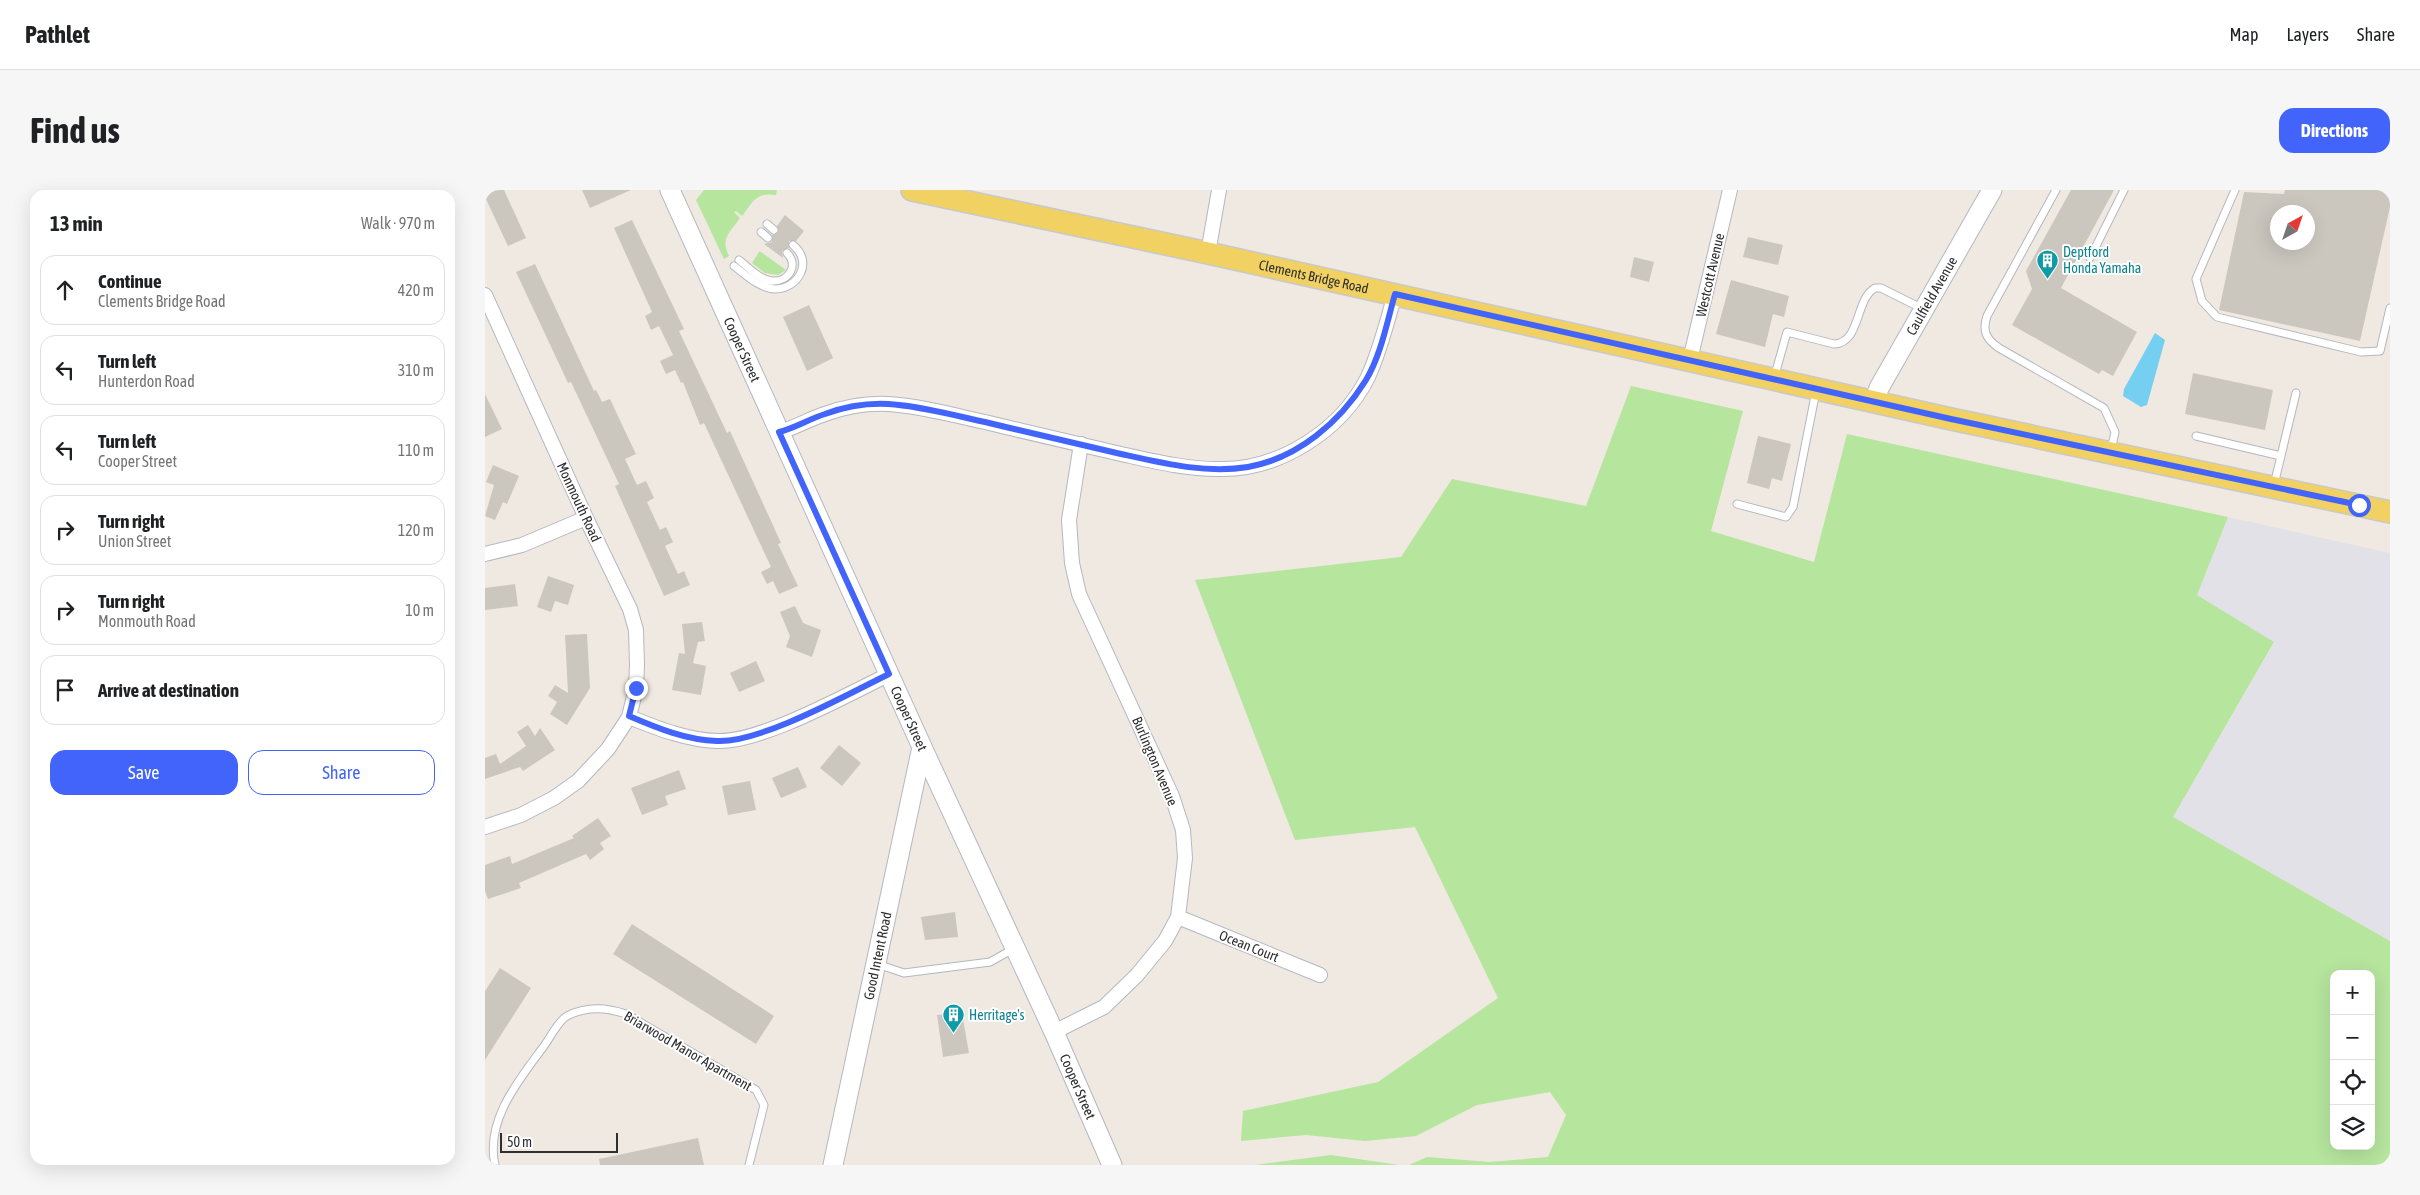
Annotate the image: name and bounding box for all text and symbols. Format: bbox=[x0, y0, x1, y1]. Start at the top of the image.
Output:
text: Pathlet bbox=[25, 21, 90, 48]
text: Map bbox=[2229, 24, 2258, 45]
text: Layers bbox=[2286, 24, 2329, 45]
text: Share bbox=[2357, 24, 2395, 45]
button: Directions bbox=[2279, 108, 2390, 153]
text: Find us bbox=[30, 110, 120, 150]
north arrow bbox=[2270, 205, 2315, 250]
text: 13 min bbox=[50, 211, 103, 235]
text: Walk · 970 m bbox=[361, 214, 435, 232]
street label: Westcott Avenue bbox=[1693, 232, 1727, 318]
place label: Deptford Honda Yamaha bbox=[2063, 244, 2141, 276]
building icon: Deptford Honda Yamaha bbox=[2035, 248, 2059, 279]
street label: Caulfield Avenue bbox=[1903, 254, 1960, 338]
street label: Clements Bridge Road bbox=[1257, 257, 1370, 297]
text: Continue bbox=[98, 270, 162, 292]
icon: ahead bbox=[51, 276, 79, 304]
text: 420 m bbox=[398, 281, 434, 299]
text: Clements Bridge Road bbox=[98, 292, 226, 310]
street label: Cooper Street bbox=[721, 315, 764, 384]
text: Turn left bbox=[98, 350, 156, 372]
icon: left bbox=[51, 356, 79, 384]
text: 310 m bbox=[398, 361, 434, 379]
text: Hunterdon Road bbox=[98, 372, 195, 390]
text: Turn left bbox=[98, 430, 156, 452]
icon: left bbox=[51, 436, 79, 464]
text: 110 m bbox=[398, 441, 434, 459]
text: Cooper Street bbox=[98, 452, 177, 470]
street label: Monmouth Road bbox=[554, 460, 604, 544]
route start bbox=[2348, 494, 2371, 517]
text: Turn right bbox=[98, 510, 165, 532]
icon: right bbox=[51, 516, 79, 544]
text: 120 m bbox=[398, 521, 434, 539]
text: Union Street bbox=[98, 532, 171, 550]
text: Turn right bbox=[98, 590, 165, 612]
icon: right bbox=[51, 596, 79, 624]
text: 10 m bbox=[405, 601, 434, 619]
text: Monmouth Road bbox=[98, 612, 196, 630]
icon: arrive bbox=[51, 676, 79, 704]
route end bbox=[625, 677, 648, 700]
text: Arrive at destination bbox=[98, 679, 239, 701]
street label: Cooper Street bbox=[887, 684, 931, 753]
street label: Burlington Avenue bbox=[1129, 714, 1181, 808]
button: Save bbox=[50, 750, 238, 795]
button: Share bbox=[248, 750, 435, 795]
street label: Good Intent Road bbox=[860, 910, 895, 1001]
street label: Ocean Court bbox=[1217, 927, 1281, 965]
map controls bbox=[2330, 970, 2375, 1150]
button: + bbox=[2330, 970, 2375, 1015]
building icon: Herritage's bbox=[941, 1003, 965, 1034]
place label: Herritage's bbox=[969, 1007, 1024, 1023]
street label: Briarwood Manor Apartment bbox=[621, 1008, 755, 1094]
button: − bbox=[2330, 1015, 2375, 1060]
street label: Cooper Street bbox=[1057, 1052, 1099, 1122]
button: locate bbox=[2330, 1060, 2375, 1105]
button: layers bbox=[2330, 1105, 2375, 1150]
scale bar bbox=[500, 1130, 617, 1153]
text: 50 m bbox=[507, 1134, 532, 1150]

